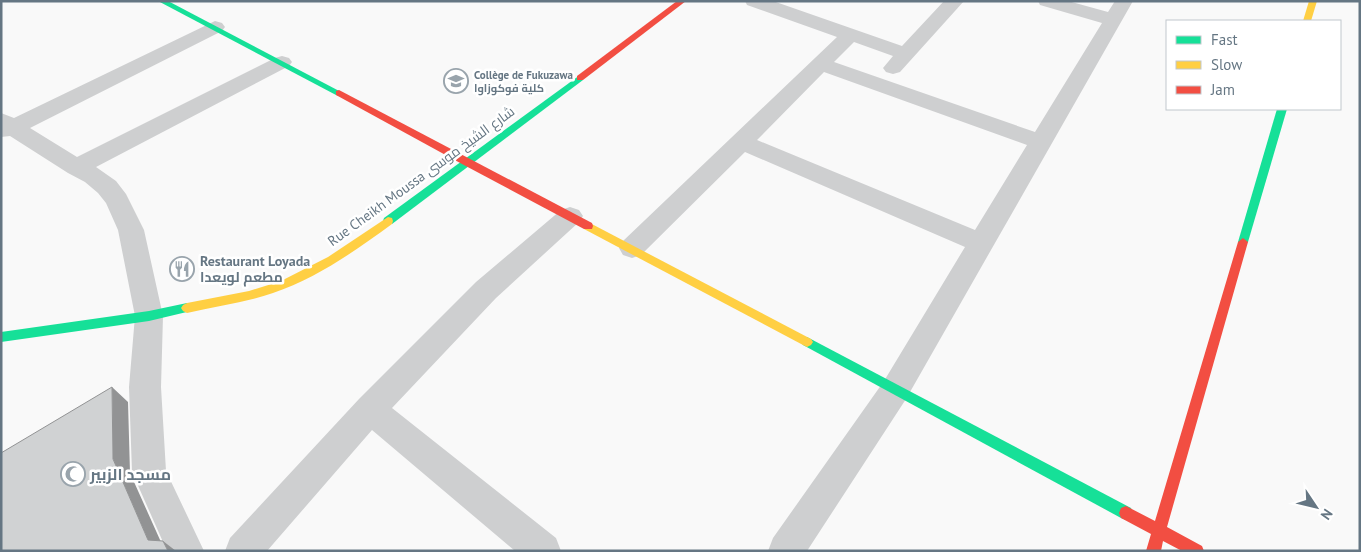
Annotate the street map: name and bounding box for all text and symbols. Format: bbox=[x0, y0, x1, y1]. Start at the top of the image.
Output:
legend bbox=[1166, 20, 1341, 110]
text: Fast bbox=[1211, 30, 1238, 49]
text: Slow bbox=[1211, 55, 1242, 74]
school or university icon: Collège de Fukuzawa كلية فوكوزاوا bbox=[443, 68, 469, 94]
place label: Collège de Fukuzawa كلية فوكوزاوا bbox=[474, 68, 573, 96]
text: Jam bbox=[1210, 80, 1235, 99]
street label: Rue Cheikh Moussa شارع الشيخ موسى bbox=[324, 102, 518, 250]
place label: Restaurant Loyada مطعم لويعدا bbox=[200, 252, 310, 287]
restaurant icon: Restaurant Loyada مطعم لويعدا bbox=[169, 256, 195, 282]
mosque icon: مسجد الزبير bbox=[60, 461, 86, 487]
place label: مسجد الزبير bbox=[89, 464, 171, 484]
north arrow bbox=[1291, 482, 1341, 532]
text: N bbox=[1317, 506, 1337, 523]

